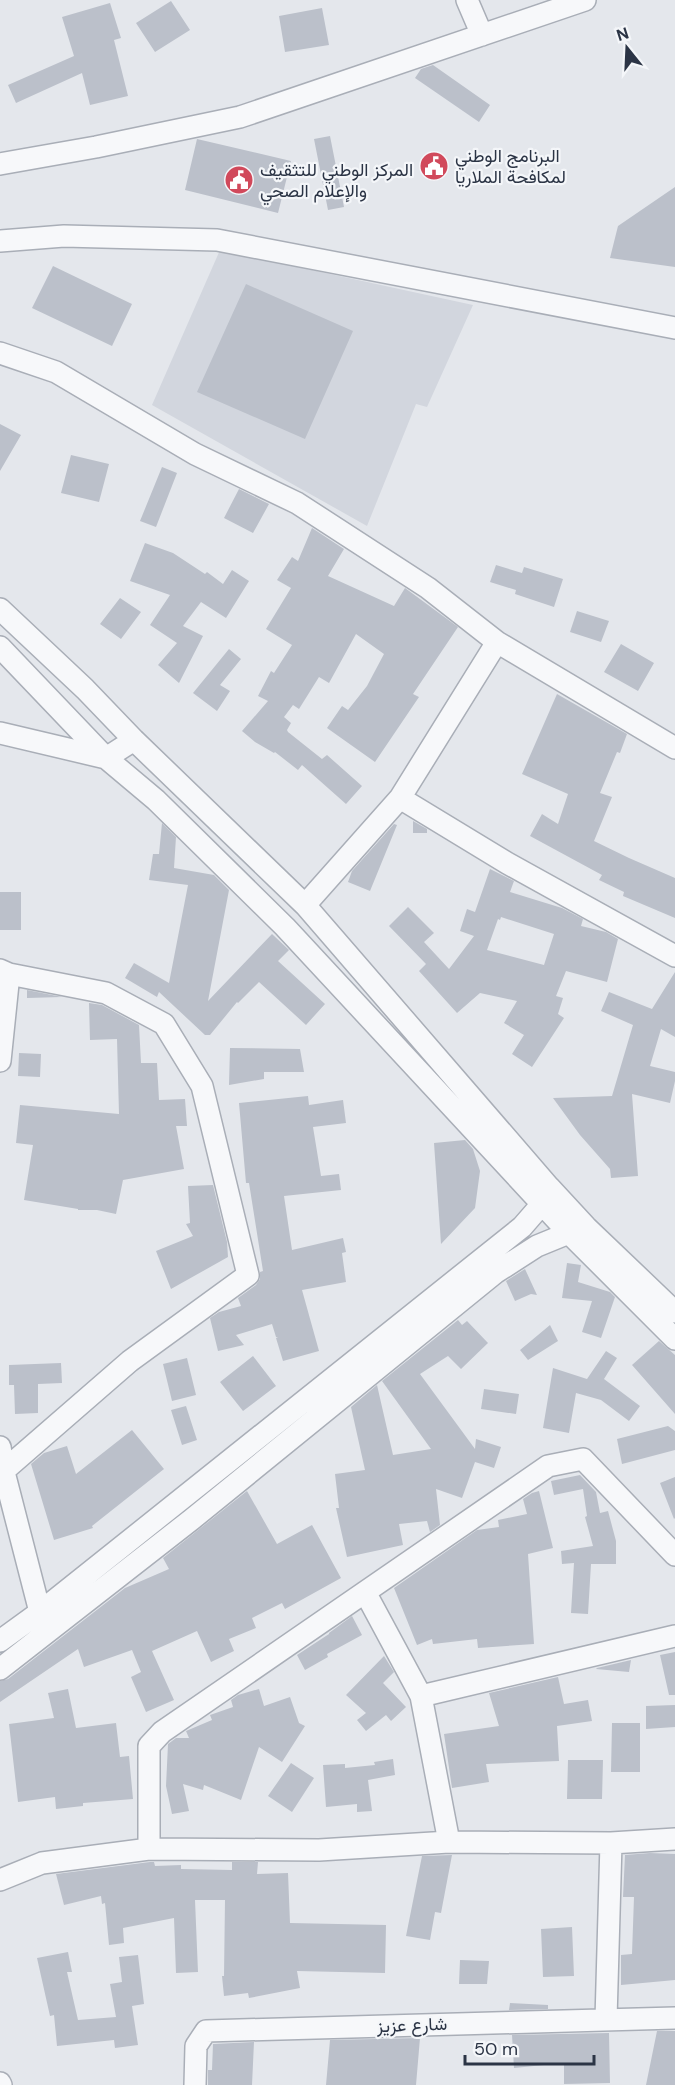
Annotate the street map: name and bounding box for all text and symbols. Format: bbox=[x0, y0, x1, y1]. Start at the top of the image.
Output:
north arrow bbox=[597, 18, 657, 78]
text: N bbox=[614, 22, 631, 46]
place label: البرنامج الوطني لمكافحة الملاريا bbox=[455, 144, 566, 189]
public building icon: البرنامج الوطني لمكافحة الملاريا bbox=[418, 150, 450, 182]
place label: المركز الوطني للتثقيف والإعلام الصحي bbox=[260, 158, 413, 206]
public building icon: المركز الوطني للتثقيف والإعلام الصحي bbox=[223, 164, 255, 196]
street label: شارع عزيز bbox=[375, 2012, 448, 2038]
scale bar bbox=[465, 2028, 594, 2066]
text: 50 m bbox=[474, 2037, 518, 2061]

